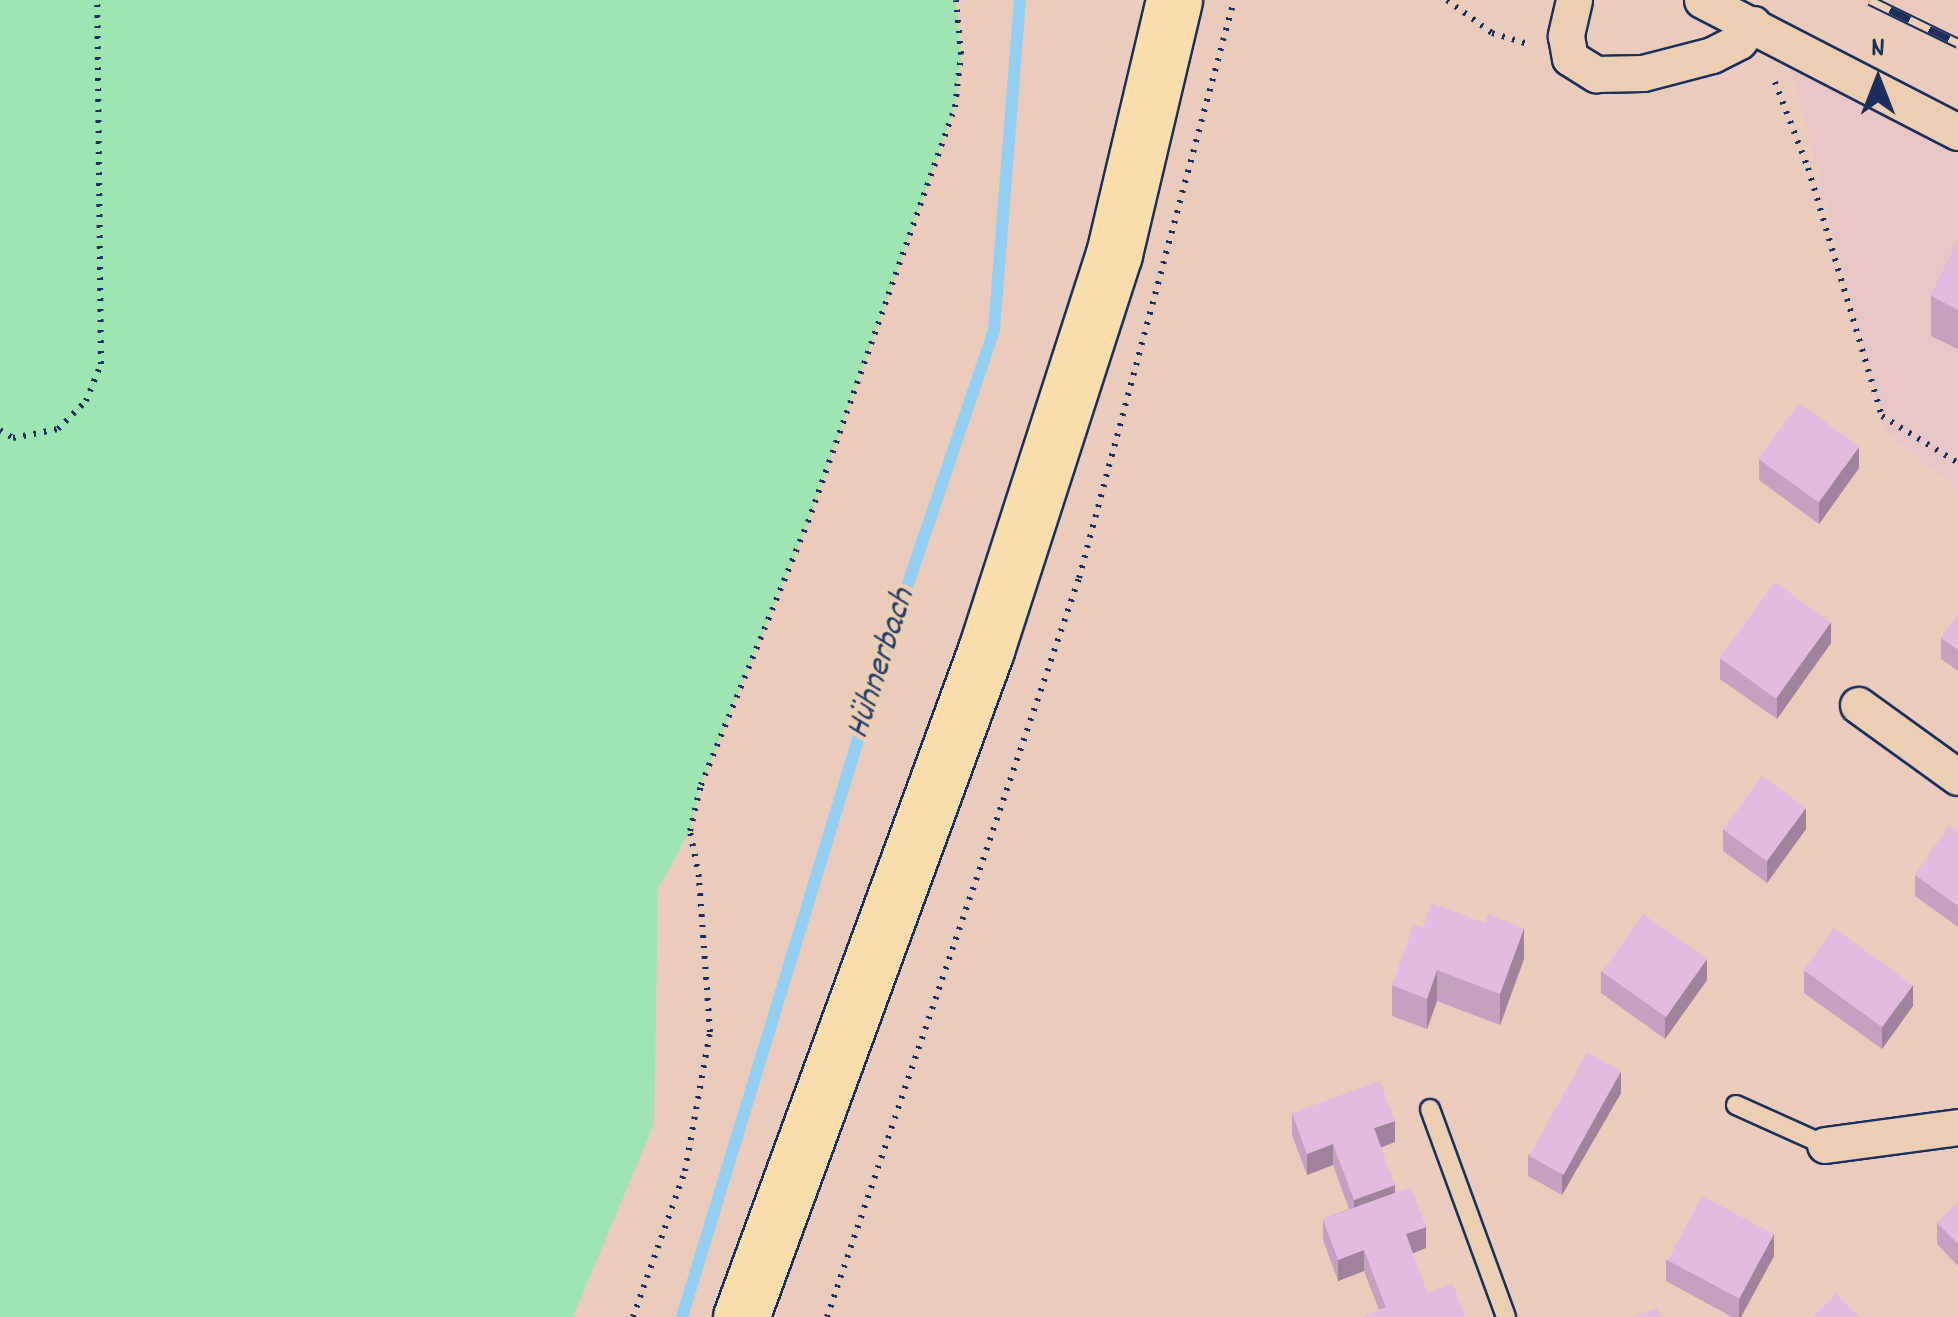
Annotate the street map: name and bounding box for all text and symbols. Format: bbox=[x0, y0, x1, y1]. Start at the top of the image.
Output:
north arrow bbox=[1828, 30, 1928, 130]
text: N bbox=[1871, 30, 1885, 70]
water label: Hühnerbach bbox=[838, 584, 926, 744]

